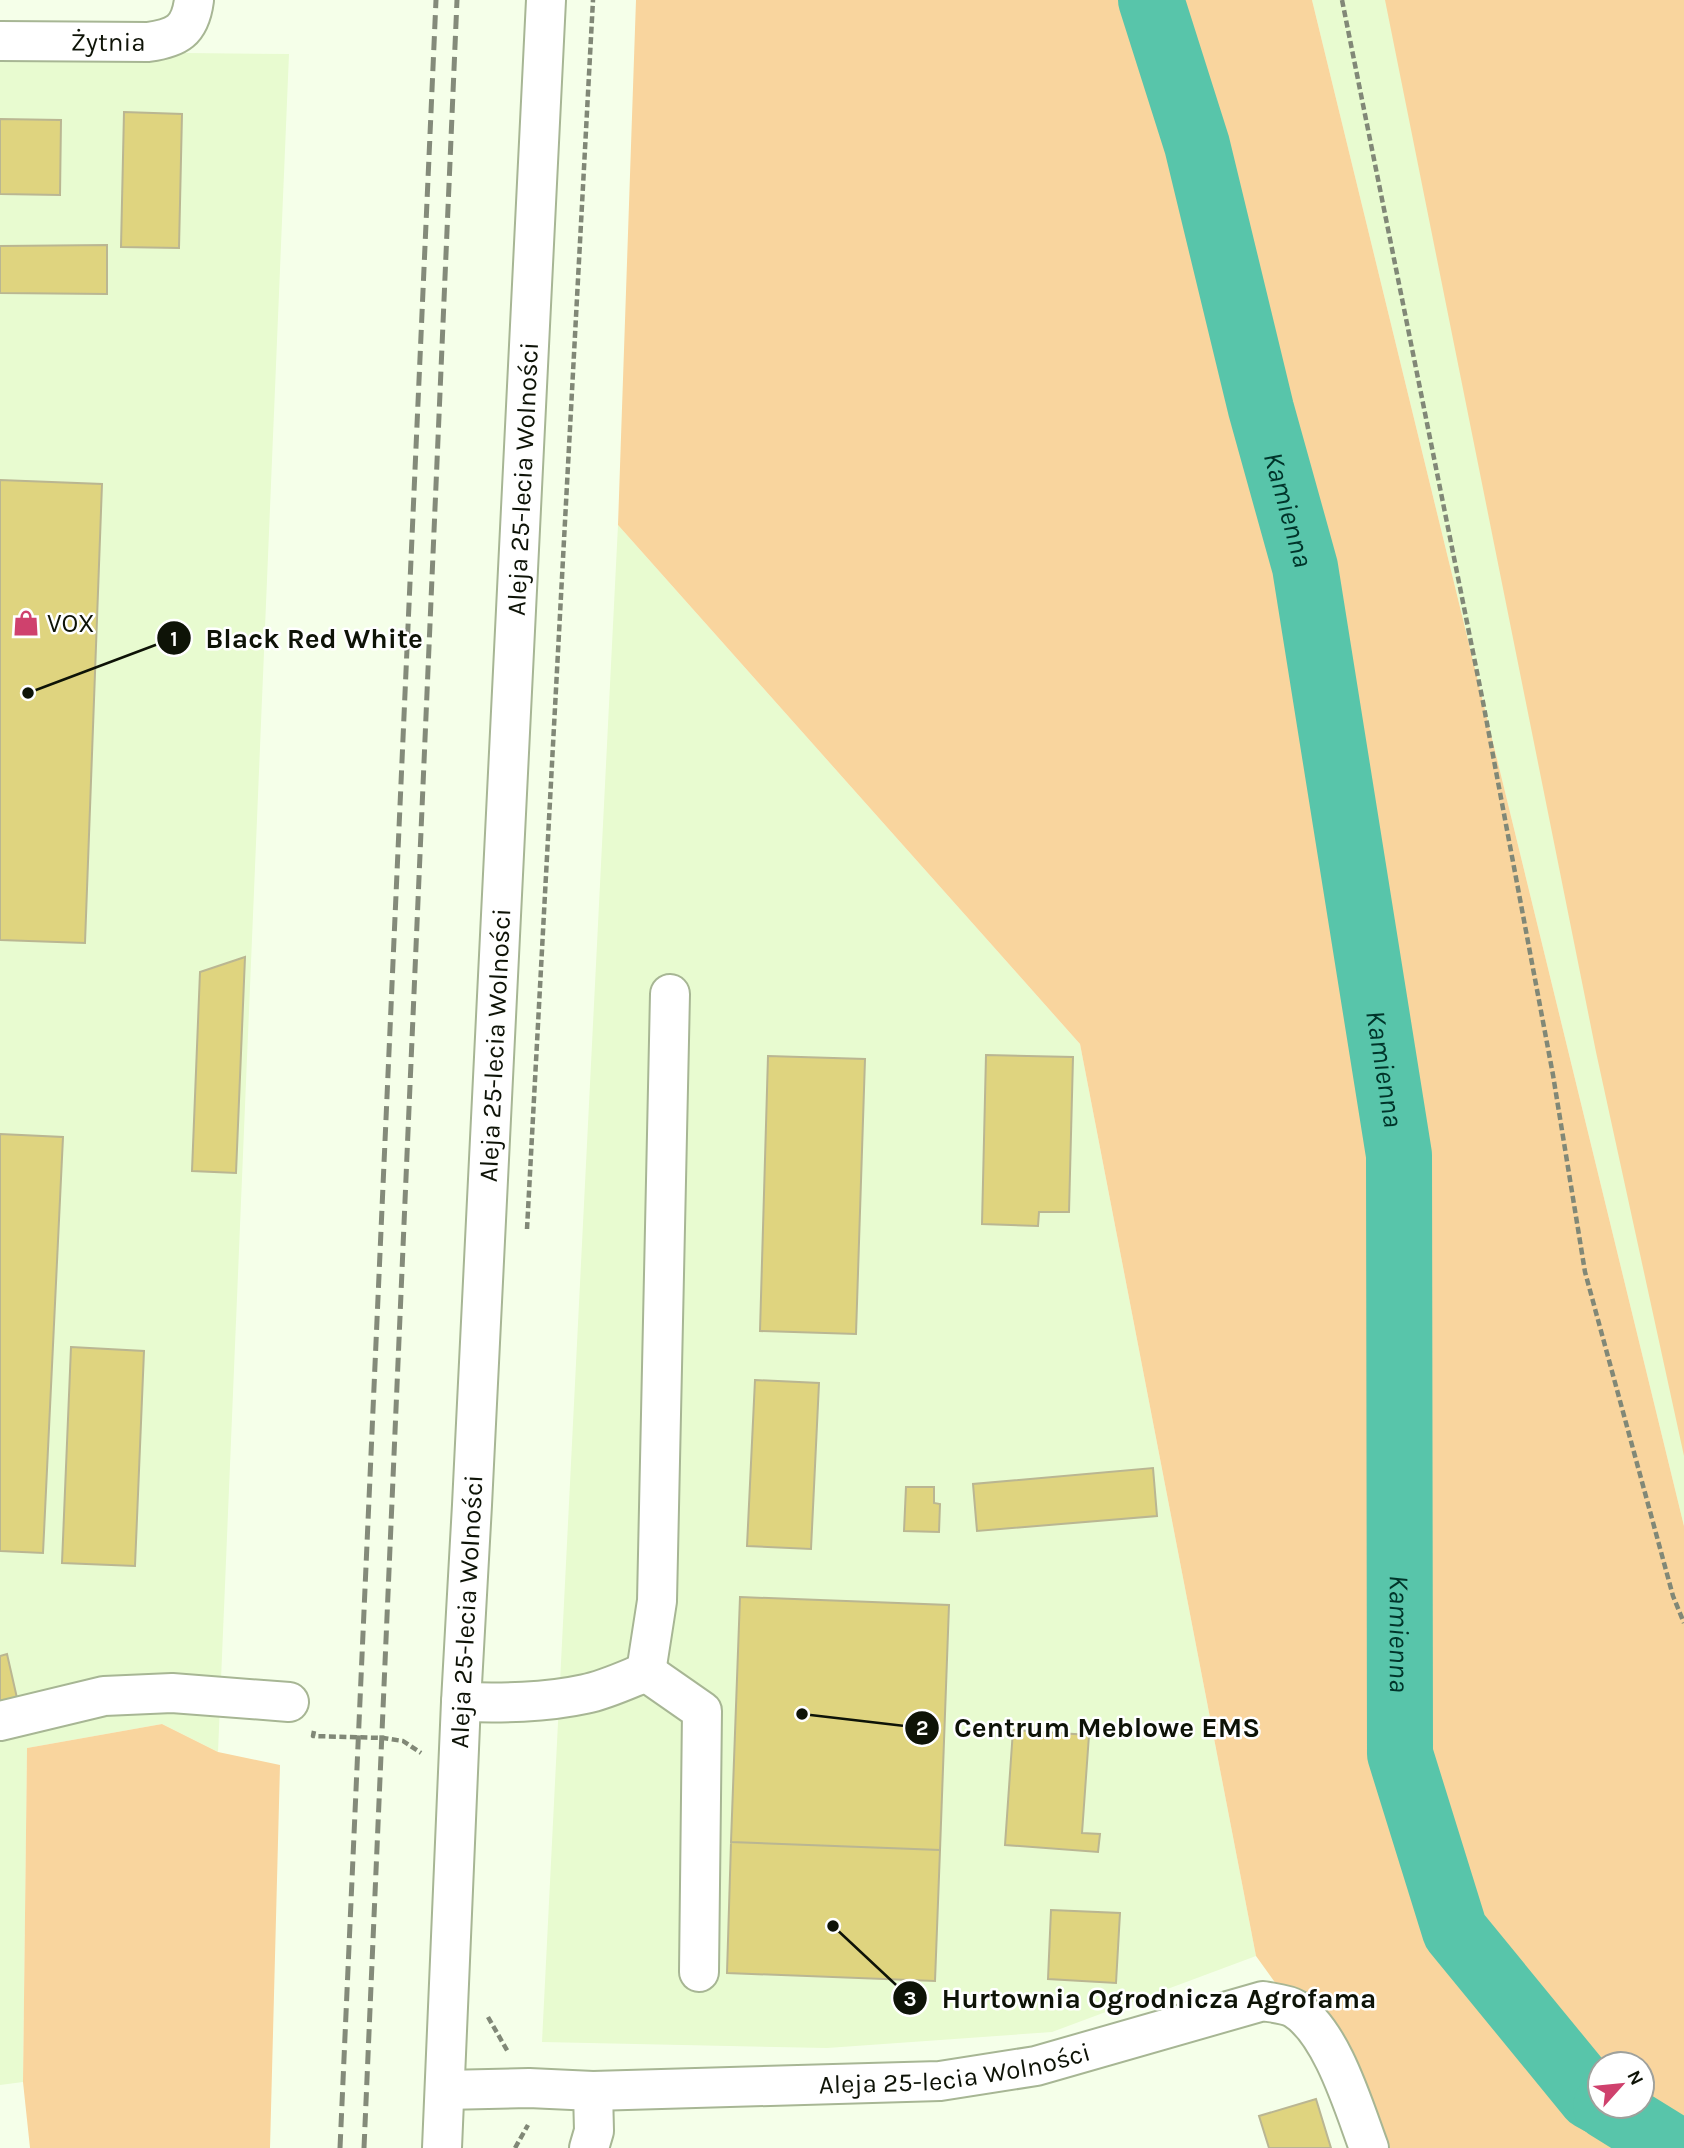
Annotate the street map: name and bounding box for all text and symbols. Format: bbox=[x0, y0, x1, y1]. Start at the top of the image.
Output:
street label: Żytnia bbox=[70, 26, 146, 58]
street label: Aleja 25-lecia Wolności bbox=[501, 341, 545, 617]
water label: Kamienna bbox=[1257, 448, 1320, 571]
shop icon: VOX bbox=[11, 608, 41, 638]
place label: VOX bbox=[47, 608, 95, 639]
callout: Black Red White bbox=[156, 614, 437, 663]
text: Black Red White bbox=[205, 622, 423, 655]
text: 1 bbox=[170, 627, 178, 651]
street label: Aleja 25-lecia Wolności bbox=[473, 908, 517, 1183]
water label: Kamienna bbox=[1359, 1008, 1410, 1130]
street label: Aleja 25-lecia Wolności bbox=[444, 1474, 489, 1749]
water label: Kamienna bbox=[1383, 1575, 1416, 1693]
callout: Centrum Meblowe EMS bbox=[905, 1703, 1274, 1752]
text: Centrum Meblowe EMS bbox=[954, 1711, 1260, 1744]
text: 2 bbox=[916, 1716, 928, 1740]
callout: Hurtownia Ogrodnicza Agrofama bbox=[893, 1974, 1391, 2023]
text: Hurtownia Ogrodnicza Agrofama bbox=[942, 1982, 1377, 2015]
text: 3 bbox=[903, 1987, 917, 2011]
street label: Aleja 25-lecia Wolności bbox=[818, 2036, 1094, 2100]
north arrow bbox=[1586, 2050, 1656, 2120]
text: N bbox=[1622, 2067, 1648, 2089]

